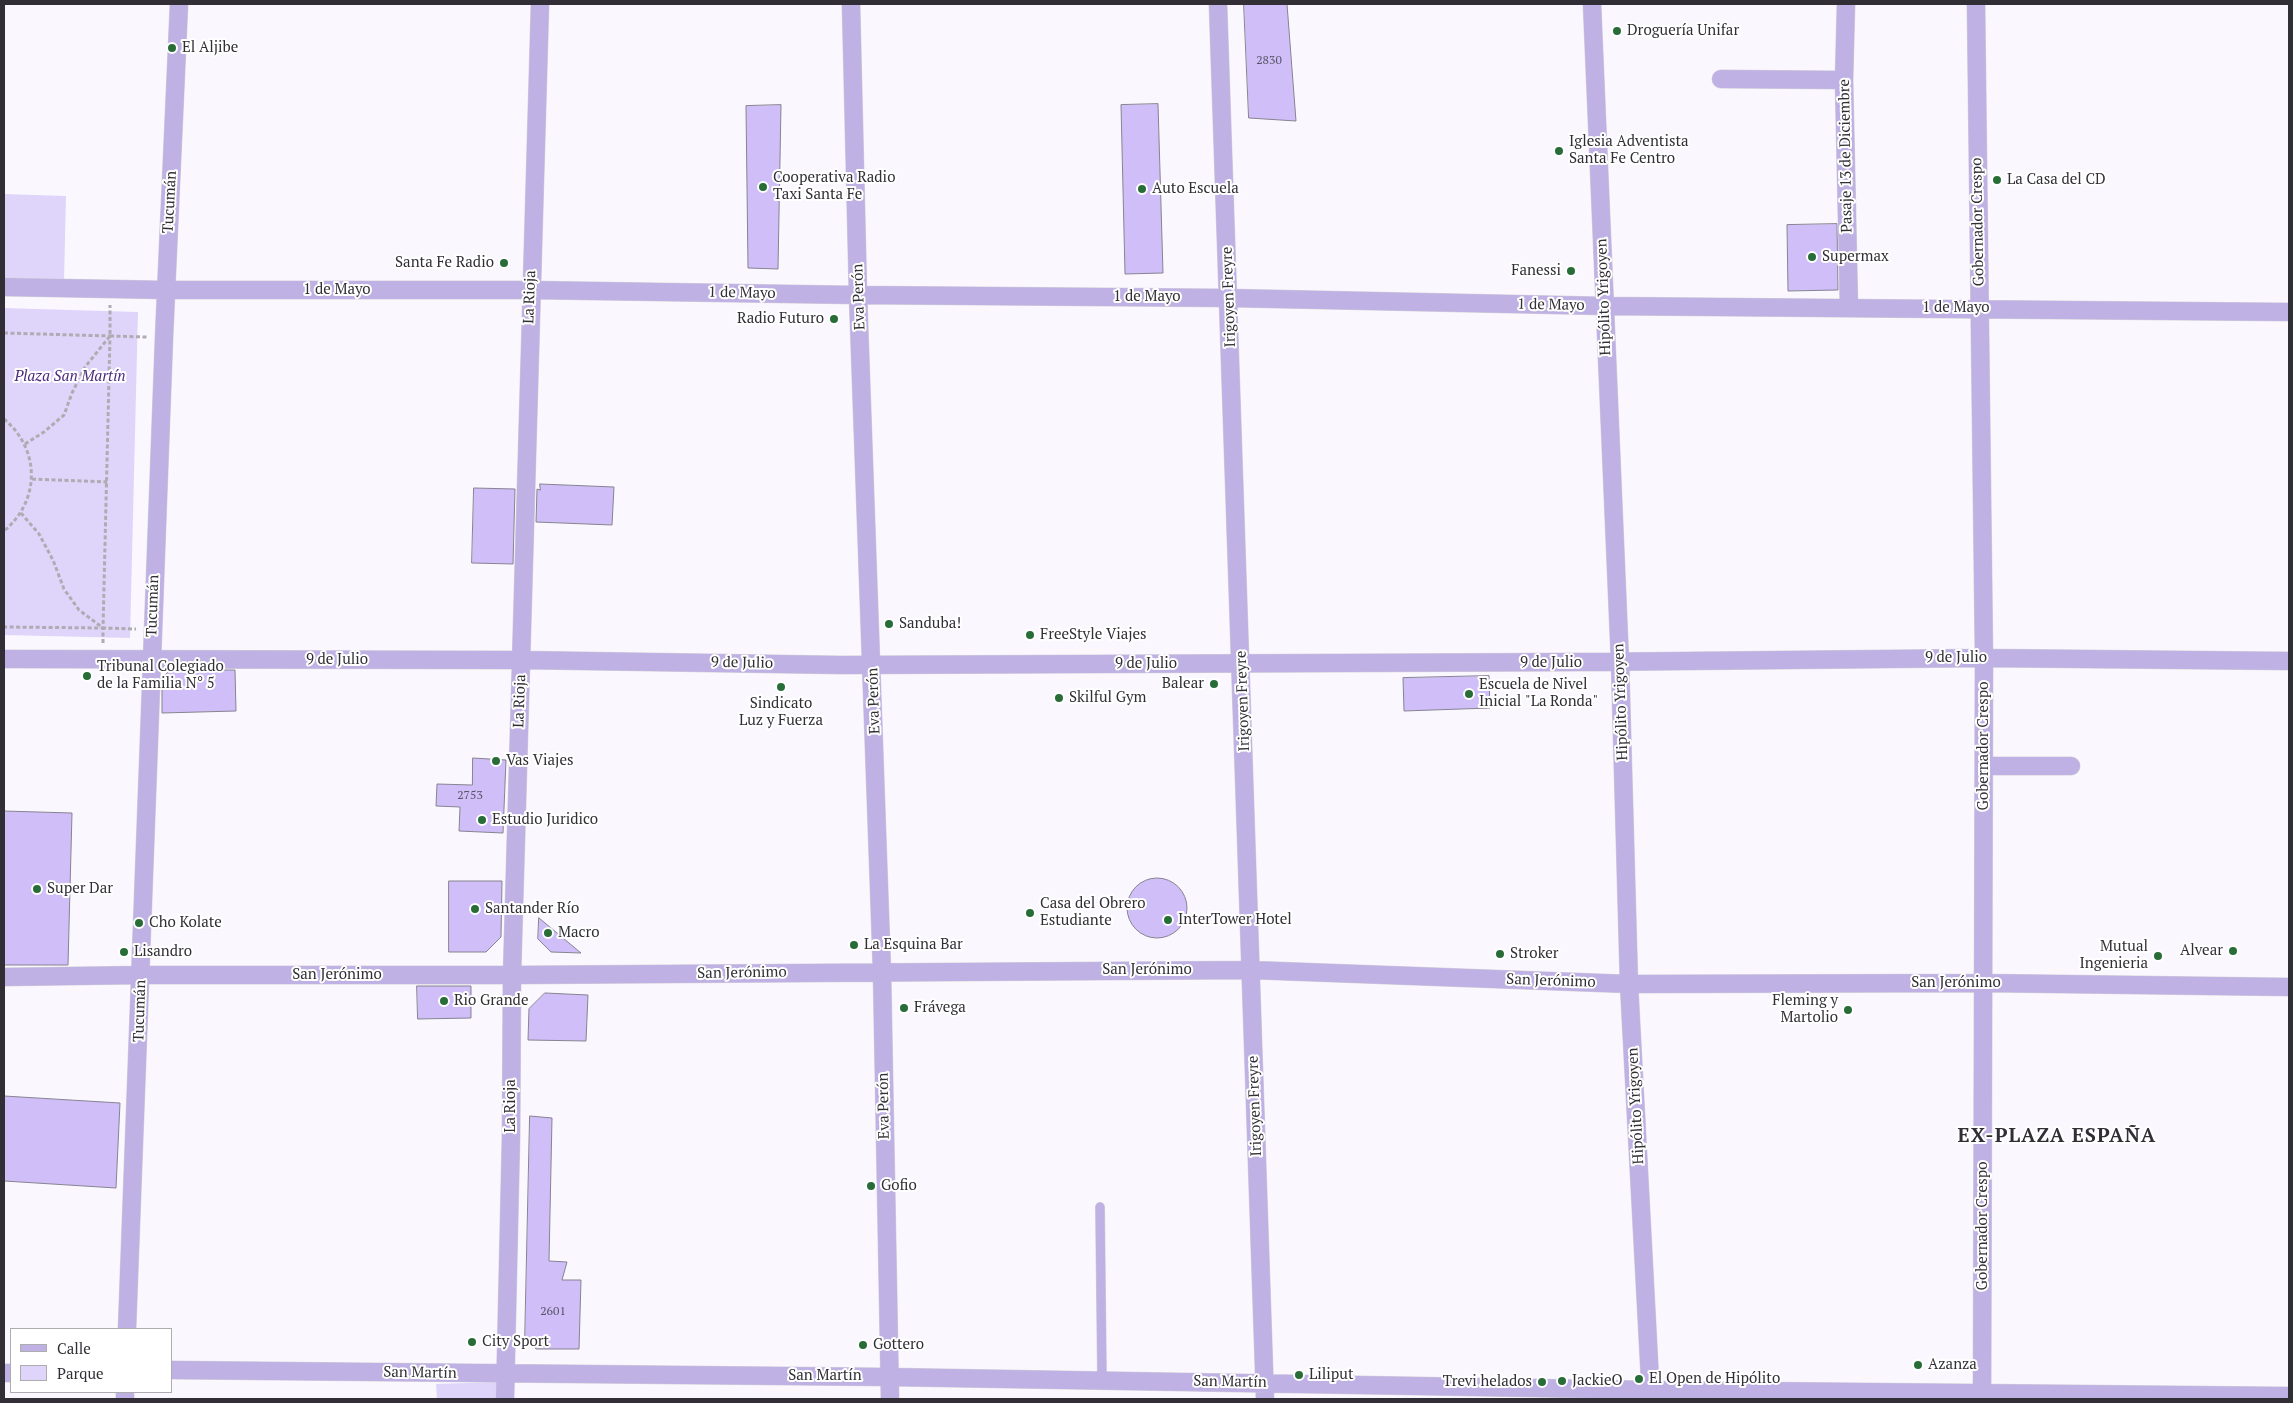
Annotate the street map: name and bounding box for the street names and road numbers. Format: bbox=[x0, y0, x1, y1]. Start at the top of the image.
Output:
street label: Pasaje 13 de Diciembre bbox=[1836, 79, 1856, 233]
street label: Gobernador Crespo bbox=[1968, 157, 1988, 287]
street label: Tucumán bbox=[159, 170, 181, 234]
street label: Hipólito Yrigoyen bbox=[1593, 238, 1615, 356]
street label: Irigoyen Freyre bbox=[1218, 246, 1240, 348]
street label: Eva Perón bbox=[849, 263, 869, 331]
street label: La Rioja bbox=[520, 270, 540, 324]
street label: 1 de Mayo bbox=[303, 281, 371, 299]
street label: 1 de Mayo bbox=[708, 283, 776, 303]
street label: 1 de Mayo bbox=[1113, 288, 1181, 306]
street label: 1 de Mayo bbox=[1517, 295, 1585, 315]
street label: 1 de Mayo bbox=[1922, 299, 1990, 317]
street label: Tucumán bbox=[143, 574, 163, 638]
street label: Hipólito Yrigoyen bbox=[1610, 643, 1632, 761]
street label: 9 de Julio bbox=[1925, 649, 1987, 667]
street label: Irigoyen Freyre bbox=[1232, 650, 1254, 752]
street label: 9 de Julio bbox=[306, 651, 368, 669]
street label: 9 de Julio bbox=[711, 653, 773, 673]
street label: 9 de Julio bbox=[1520, 654, 1582, 672]
street label: 9 de Julio bbox=[1115, 655, 1177, 673]
street label: Eva Perón bbox=[864, 667, 884, 735]
street label: La Rioja bbox=[510, 674, 530, 728]
street label: Gobernador Crespo bbox=[1975, 682, 1993, 810]
street label: San Jerónimo bbox=[1102, 961, 1192, 979]
street label: San Jerónimo bbox=[697, 963, 787, 983]
street label: San Jerónimo bbox=[292, 966, 382, 984]
street label: San Jerónimo bbox=[1506, 970, 1596, 992]
street label: San Jerónimo bbox=[1911, 974, 2001, 992]
street label: Tucumán bbox=[130, 979, 150, 1043]
street label: Hipólito Yrigoyen bbox=[1624, 1047, 1648, 1165]
street label: Irigoyen Freyre bbox=[1244, 1055, 1266, 1157]
street label: Eva Perón bbox=[874, 1073, 894, 1139]
street label: La Rioja bbox=[502, 1079, 520, 1133]
street label: Gobernador Crespo bbox=[1974, 1162, 1992, 1290]
street label: San Martín bbox=[383, 1363, 457, 1383]
street label: San Martín bbox=[788, 1367, 862, 1385]
street label: San Martín bbox=[1193, 1372, 1267, 1392]

